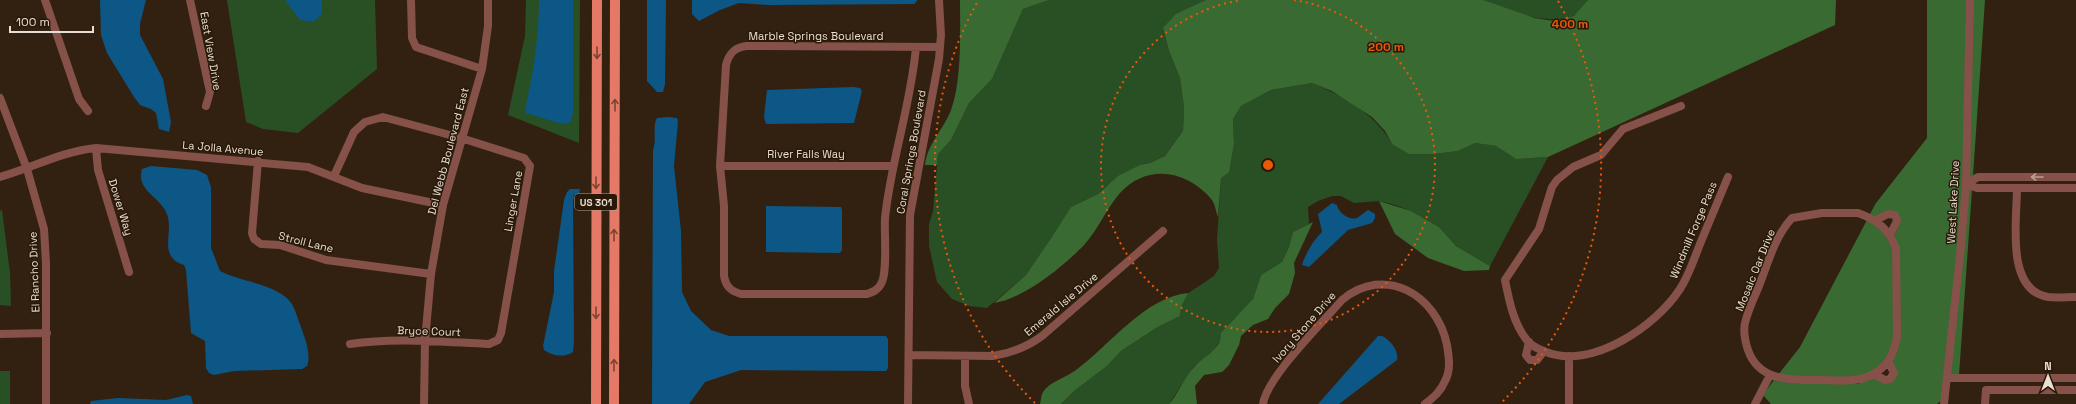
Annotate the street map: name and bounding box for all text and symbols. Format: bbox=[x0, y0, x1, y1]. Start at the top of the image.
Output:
scale bar bbox=[10, 8, 93, 34]
street label: East View Drive bbox=[197, 10, 225, 92]
text: 100 m bbox=[16, 14, 50, 30]
text: 400 m bbox=[1552, 16, 1588, 32]
street label: Marble Springs Boulevard bbox=[748, 29, 884, 43]
text: 200 m bbox=[1368, 39, 1404, 55]
one-way arrow bbox=[593, 46, 601, 59]
street label: Del Webb Boulevard East bbox=[424, 86, 472, 216]
street label: Coral Springs Boulevard bbox=[893, 89, 929, 215]
one-way arrow bbox=[611, 99, 619, 112]
street label: La Jolla Avenue bbox=[182, 137, 264, 159]
street label: River Falls Way bbox=[767, 147, 845, 161]
centre of rings bbox=[1261, 158, 1275, 172]
street label: West Lake Drive bbox=[1944, 160, 1962, 244]
street label: Linger Lane bbox=[501, 169, 525, 233]
one-way arrow bbox=[2031, 173, 2044, 181]
one-way arrow bbox=[592, 176, 600, 189]
street label: Dower Way bbox=[106, 177, 136, 237]
street label: Windmill Forge Pass bbox=[1666, 179, 1720, 281]
road number: US 301 bbox=[575, 194, 617, 210]
street label: Mosaic Oar Drive bbox=[1732, 227, 1778, 313]
street label: Stroll Lane bbox=[277, 228, 335, 256]
one-way arrow bbox=[610, 229, 618, 242]
street label: El Rancho Drive bbox=[26, 231, 42, 313]
street label: Emerald Isle Drive bbox=[1021, 269, 1101, 339]
street label: Ivory Stone Drive bbox=[1269, 289, 1339, 365]
one-way arrow bbox=[592, 306, 600, 319]
street label: Bryce Court bbox=[397, 323, 461, 339]
north arrow bbox=[2028, 356, 2068, 396]
one-way arrow bbox=[610, 359, 618, 372]
text: N bbox=[2044, 359, 2052, 373]

